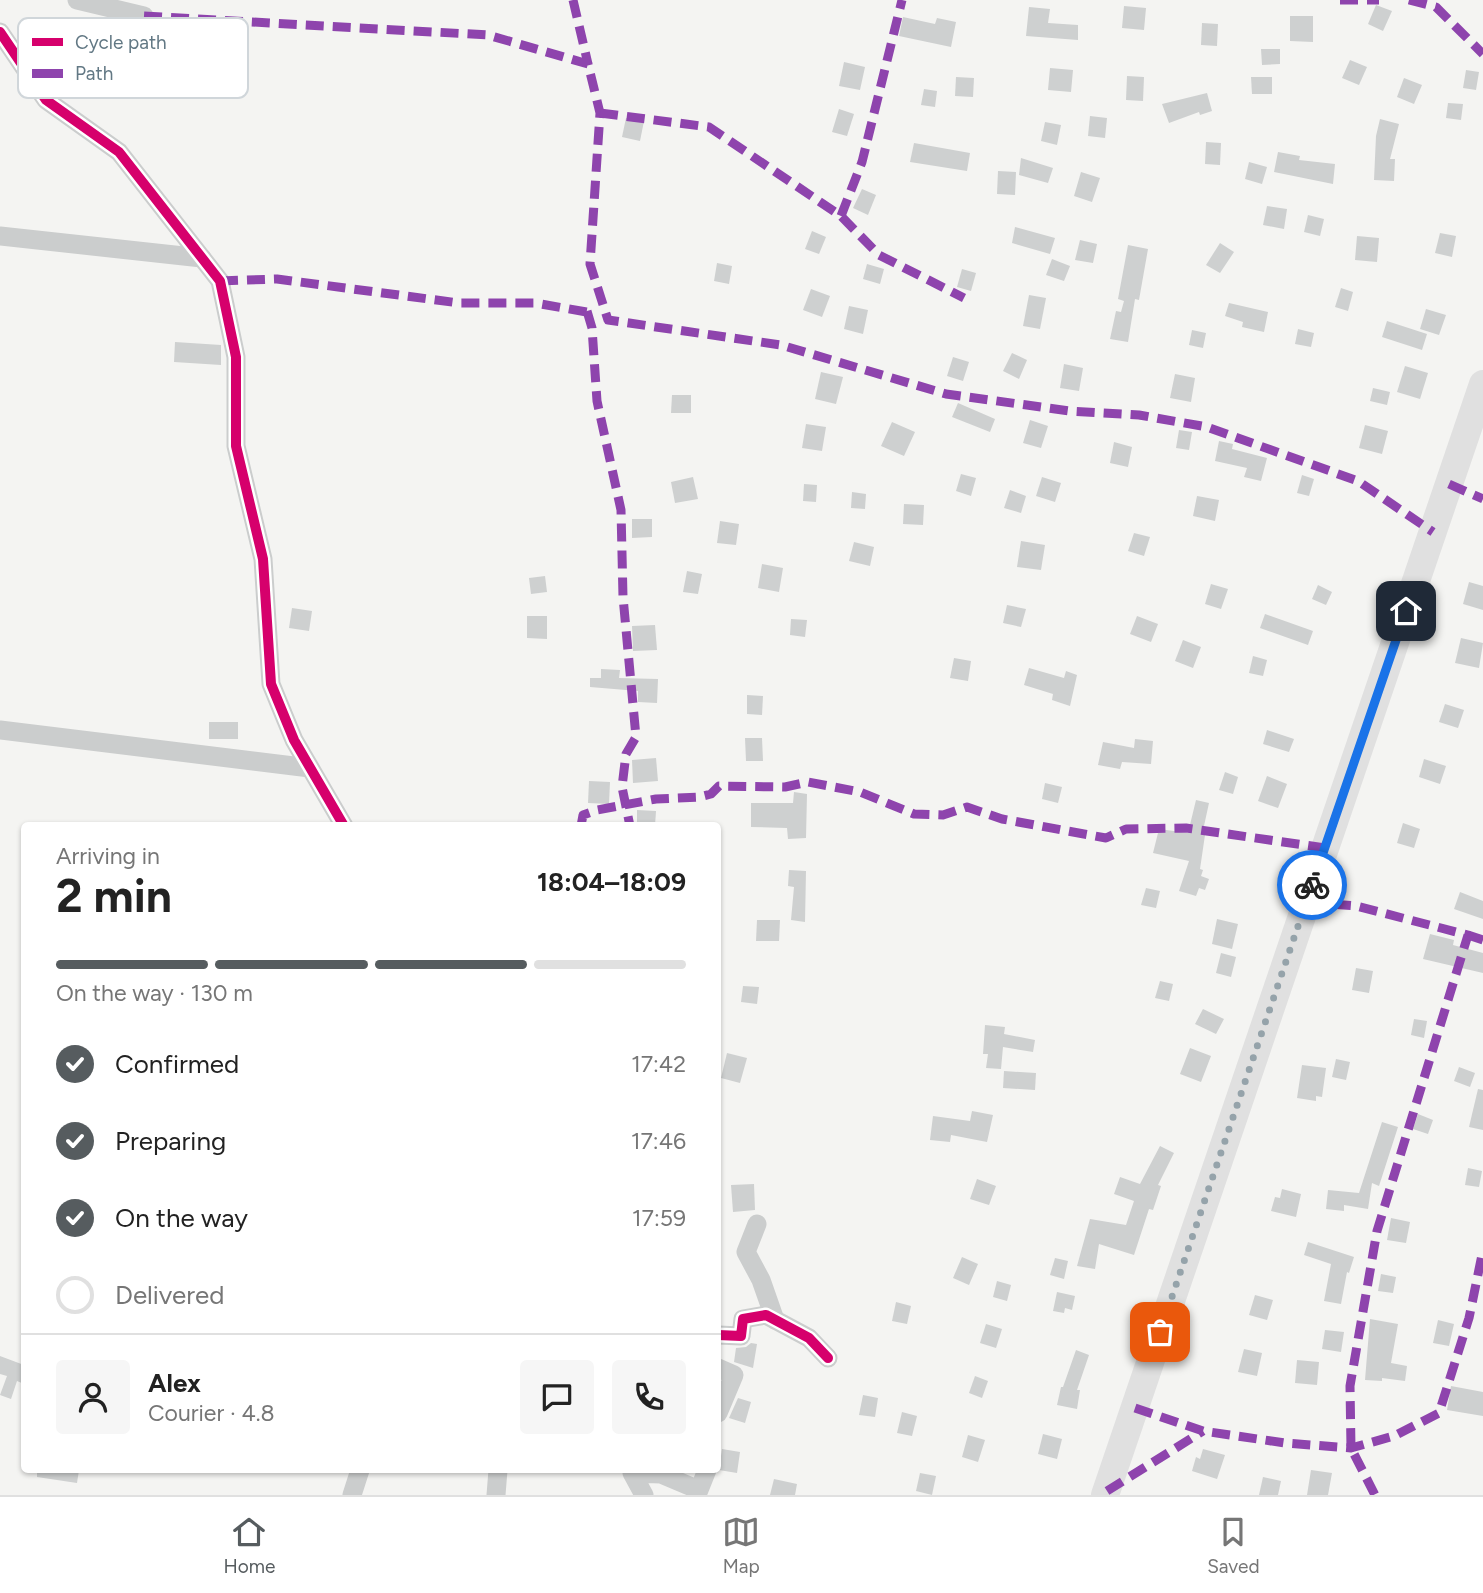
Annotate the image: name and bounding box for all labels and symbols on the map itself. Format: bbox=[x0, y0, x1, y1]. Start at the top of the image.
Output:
legend bbox=[18, 18, 248, 98]
text: Cycle path bbox=[75, 31, 167, 54]
text: Path bbox=[75, 62, 113, 85]
pin bbox=[1376, 581, 1436, 641]
courier bbox=[1277, 850, 1347, 920]
pin bbox=[1130, 1302, 1190, 1362]

